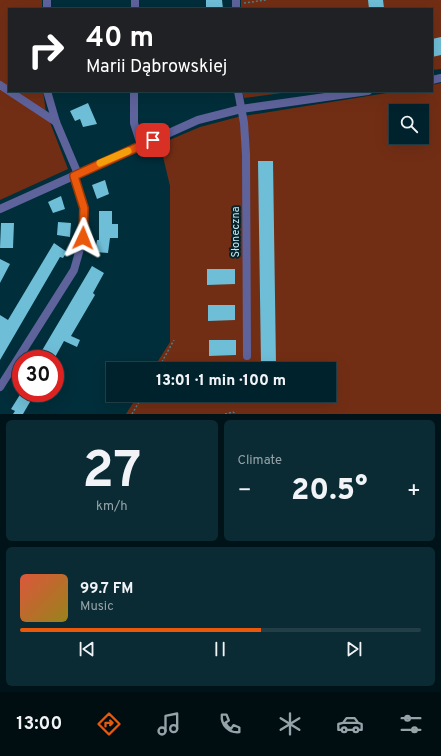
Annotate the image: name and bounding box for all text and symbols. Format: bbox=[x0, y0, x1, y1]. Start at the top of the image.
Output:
text: 40 m bbox=[86, 21, 154, 57]
icon: right bbox=[20, 24, 72, 76]
text: Marii Dąbrowskiej bbox=[86, 56, 227, 79]
map controls bbox=[389, 104, 429, 144]
button: search bbox=[389, 104, 429, 144]
pin bbox=[136, 123, 170, 157]
icon: arrive bbox=[142, 129, 164, 151]
street label: Słoneczna bbox=[229, 206, 243, 258]
position arrow bbox=[62, 217, 104, 259]
speed limit sign: 30 bbox=[12, 350, 64, 402]
text: 13:01 · 1 min · 100 m bbox=[156, 372, 286, 391]
text: 27 bbox=[82, 440, 141, 506]
text: Climate bbox=[238, 453, 282, 469]
text: 20.5° bbox=[291, 473, 367, 510]
text: − bbox=[238, 478, 252, 505]
text: + bbox=[407, 478, 421, 505]
text: km/h bbox=[96, 499, 128, 515]
text: 99.7 FM bbox=[80, 580, 133, 599]
text: Music bbox=[80, 599, 114, 615]
icon: previous bbox=[76, 638, 98, 660]
icon: pause bbox=[209, 638, 231, 660]
icon: next bbox=[343, 638, 365, 660]
icon: directions bbox=[95, 710, 123, 738]
icon: music bbox=[155, 710, 183, 738]
icon: phone bbox=[216, 710, 244, 738]
icon: climate bbox=[276, 710, 304, 738]
icon: car bbox=[336, 710, 364, 738]
icon: filters bbox=[397, 710, 425, 738]
text: 13:00 bbox=[16, 713, 62, 736]

